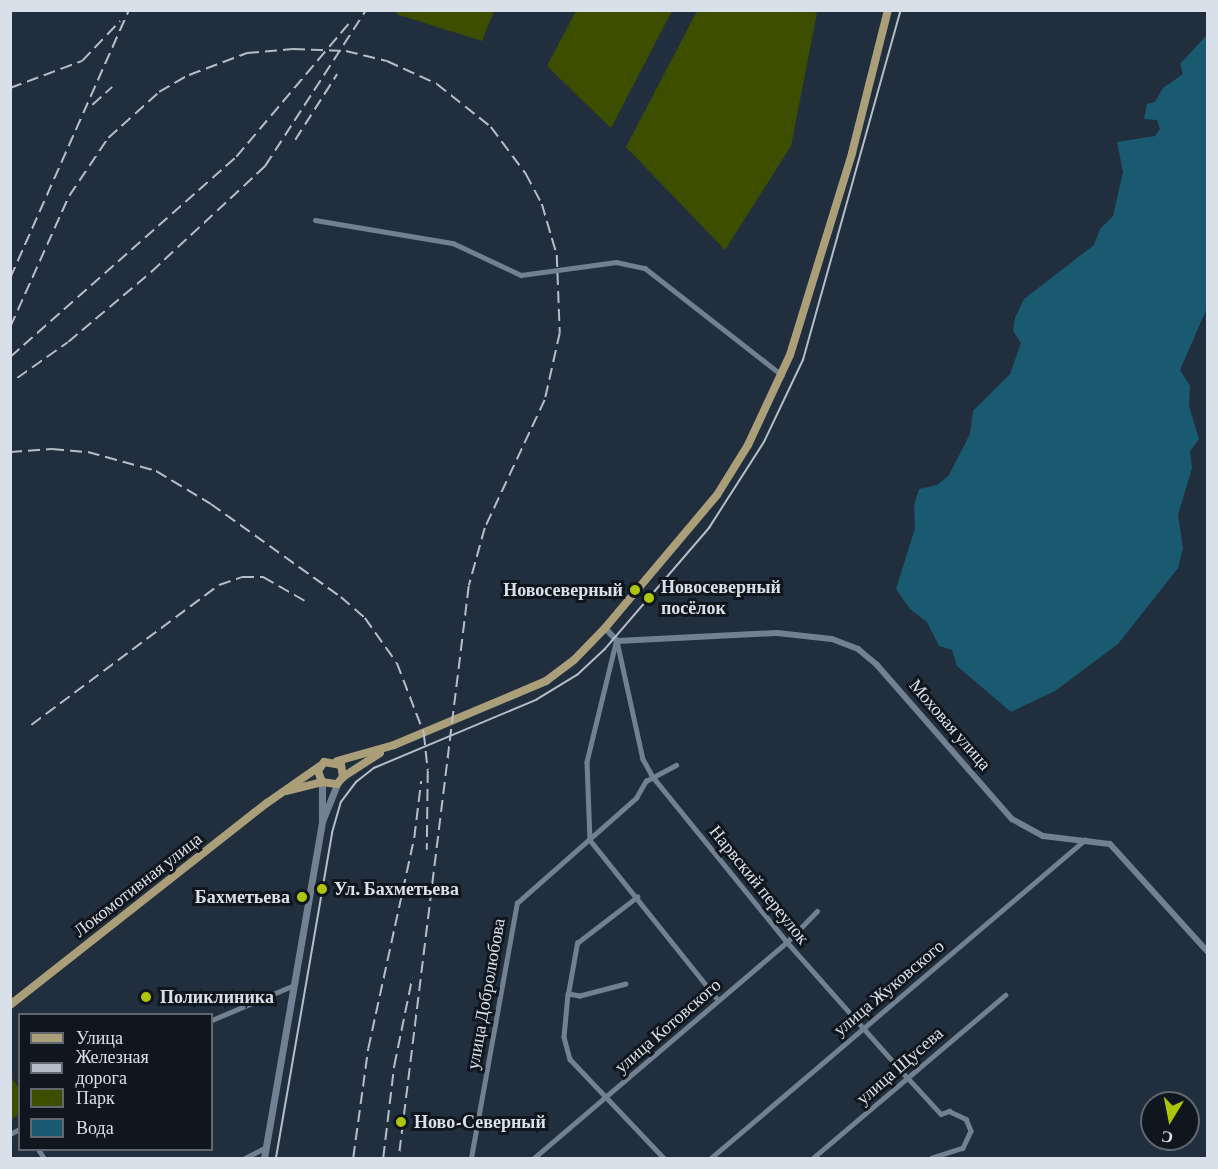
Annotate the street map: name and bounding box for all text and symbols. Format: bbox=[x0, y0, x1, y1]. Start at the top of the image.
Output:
place label: Новосеверный посёлок bbox=[661, 577, 781, 620]
place label: Новосеверный bbox=[503, 579, 623, 601]
marker: Новосеверный bbox=[628, 583, 642, 597]
marker: Новосеверный посёлок bbox=[642, 591, 656, 605]
street label: Моховая улица bbox=[905, 675, 995, 775]
street label: Нарвский переулок bbox=[704, 821, 814, 949]
street label: Локомотивная улица bbox=[69, 828, 207, 942]
place label: Ул. Бахметьева bbox=[334, 878, 459, 900]
marker: Ул. Бахметьева bbox=[315, 882, 329, 896]
place label: Бахметьева bbox=[195, 886, 290, 908]
marker: Бахметьева bbox=[295, 890, 309, 904]
street label: улица Добролюбова bbox=[462, 917, 510, 1071]
street label: улица Жуковского bbox=[829, 935, 949, 1041]
street label: улица Котовского bbox=[611, 974, 725, 1078]
place label: Поликлиника bbox=[160, 986, 274, 1008]
marker: Поликлиника bbox=[137, 988, 155, 1006]
legend bbox=[18, 1013, 213, 1151]
street label: улица Щусева bbox=[852, 1023, 948, 1109]
text: Улица bbox=[76, 1028, 123, 1048]
text: Железная дорога bbox=[75, 1047, 149, 1088]
text: Парк bbox=[76, 1088, 115, 1108]
north arrow bbox=[1140, 1091, 1200, 1151]
place label: Ново-Северный bbox=[414, 1111, 546, 1133]
marker: Ново-Северный bbox=[392, 1113, 410, 1131]
text: Вода bbox=[76, 1118, 114, 1138]
text: С bbox=[1160, 1128, 1174, 1147]

